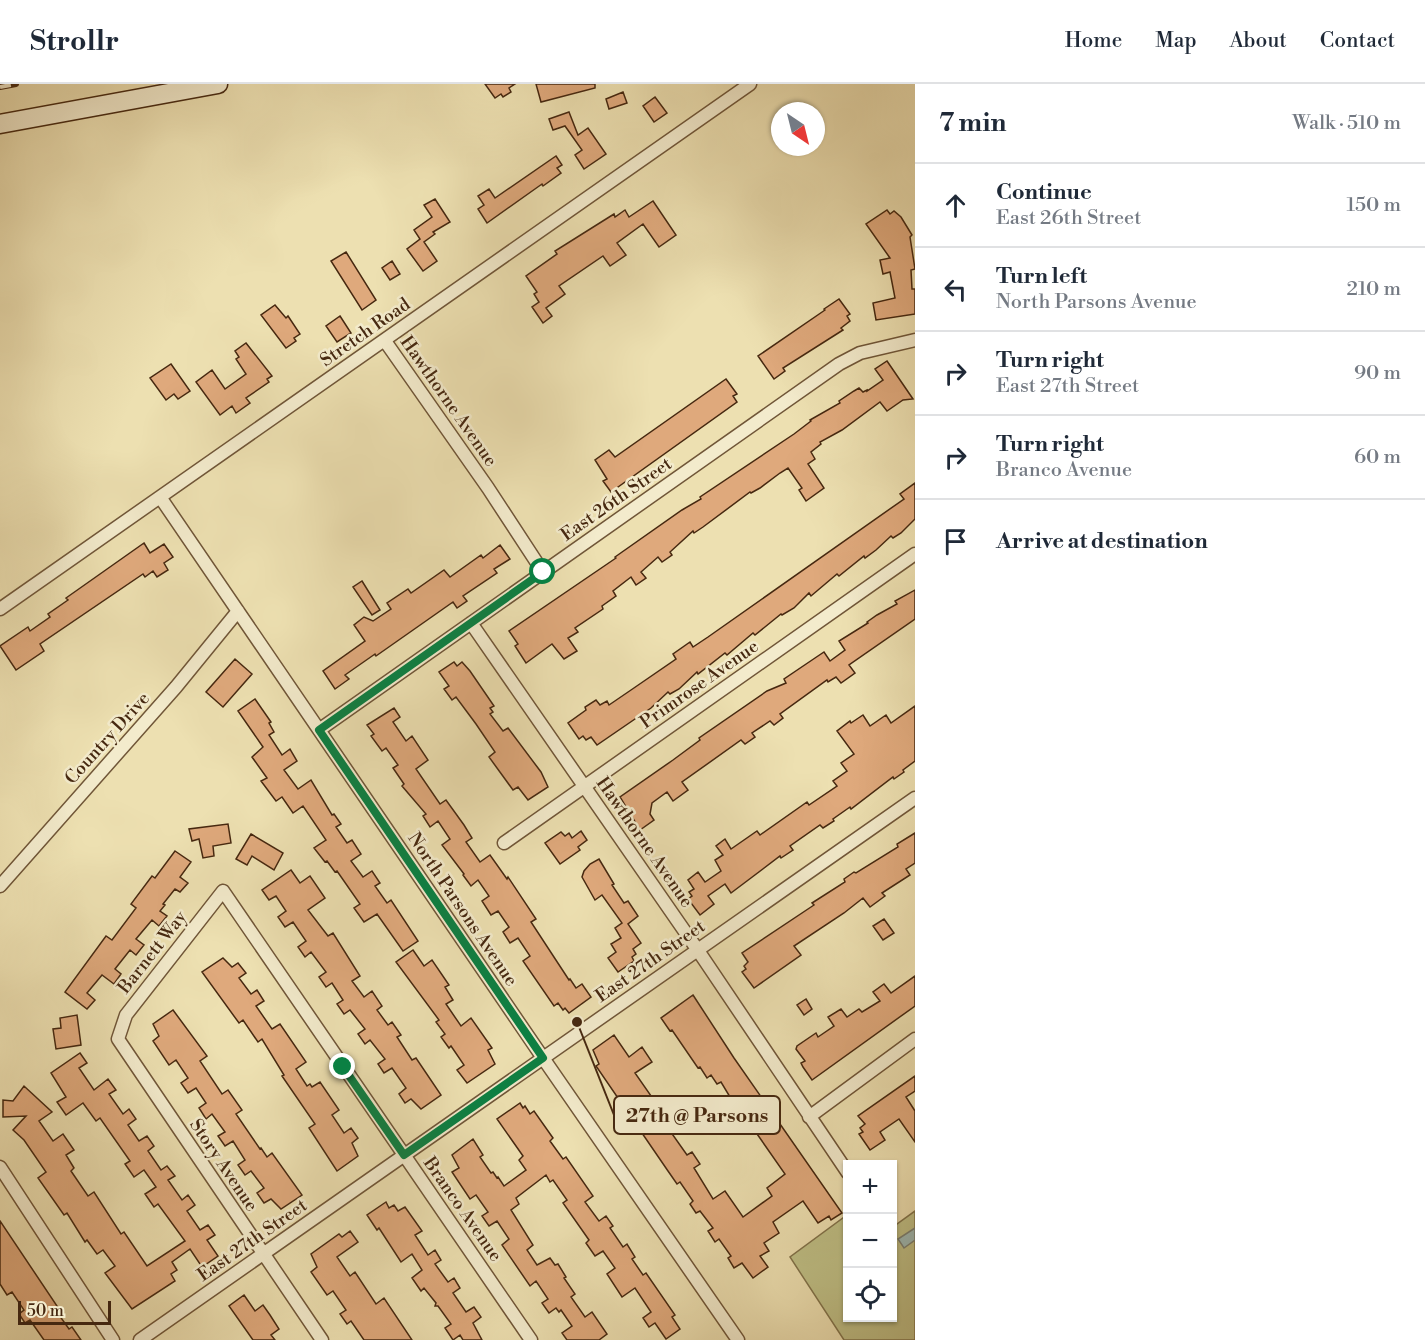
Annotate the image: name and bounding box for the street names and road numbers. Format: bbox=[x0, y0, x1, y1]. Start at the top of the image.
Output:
street label: Stretch Road bbox=[316, 293, 415, 372]
street label: Hawthorne Avenue bbox=[395, 332, 502, 471]
street label: East 26th Street bbox=[556, 452, 677, 546]
street label: Primrose Avenue bbox=[635, 635, 763, 734]
street label: Country Drive bbox=[60, 687, 155, 789]
street label: Hawthorne Avenue bbox=[591, 773, 698, 912]
street label: North Parsons Avenue bbox=[403, 828, 523, 991]
street label: Barnett Way bbox=[112, 906, 192, 999]
street label: East 27th Street bbox=[591, 915, 710, 1008]
street label: Story Avenue bbox=[184, 1115, 263, 1216]
street label: Branco Avenue bbox=[417, 1152, 507, 1266]
street label: East 27th Street bbox=[193, 1194, 312, 1287]

